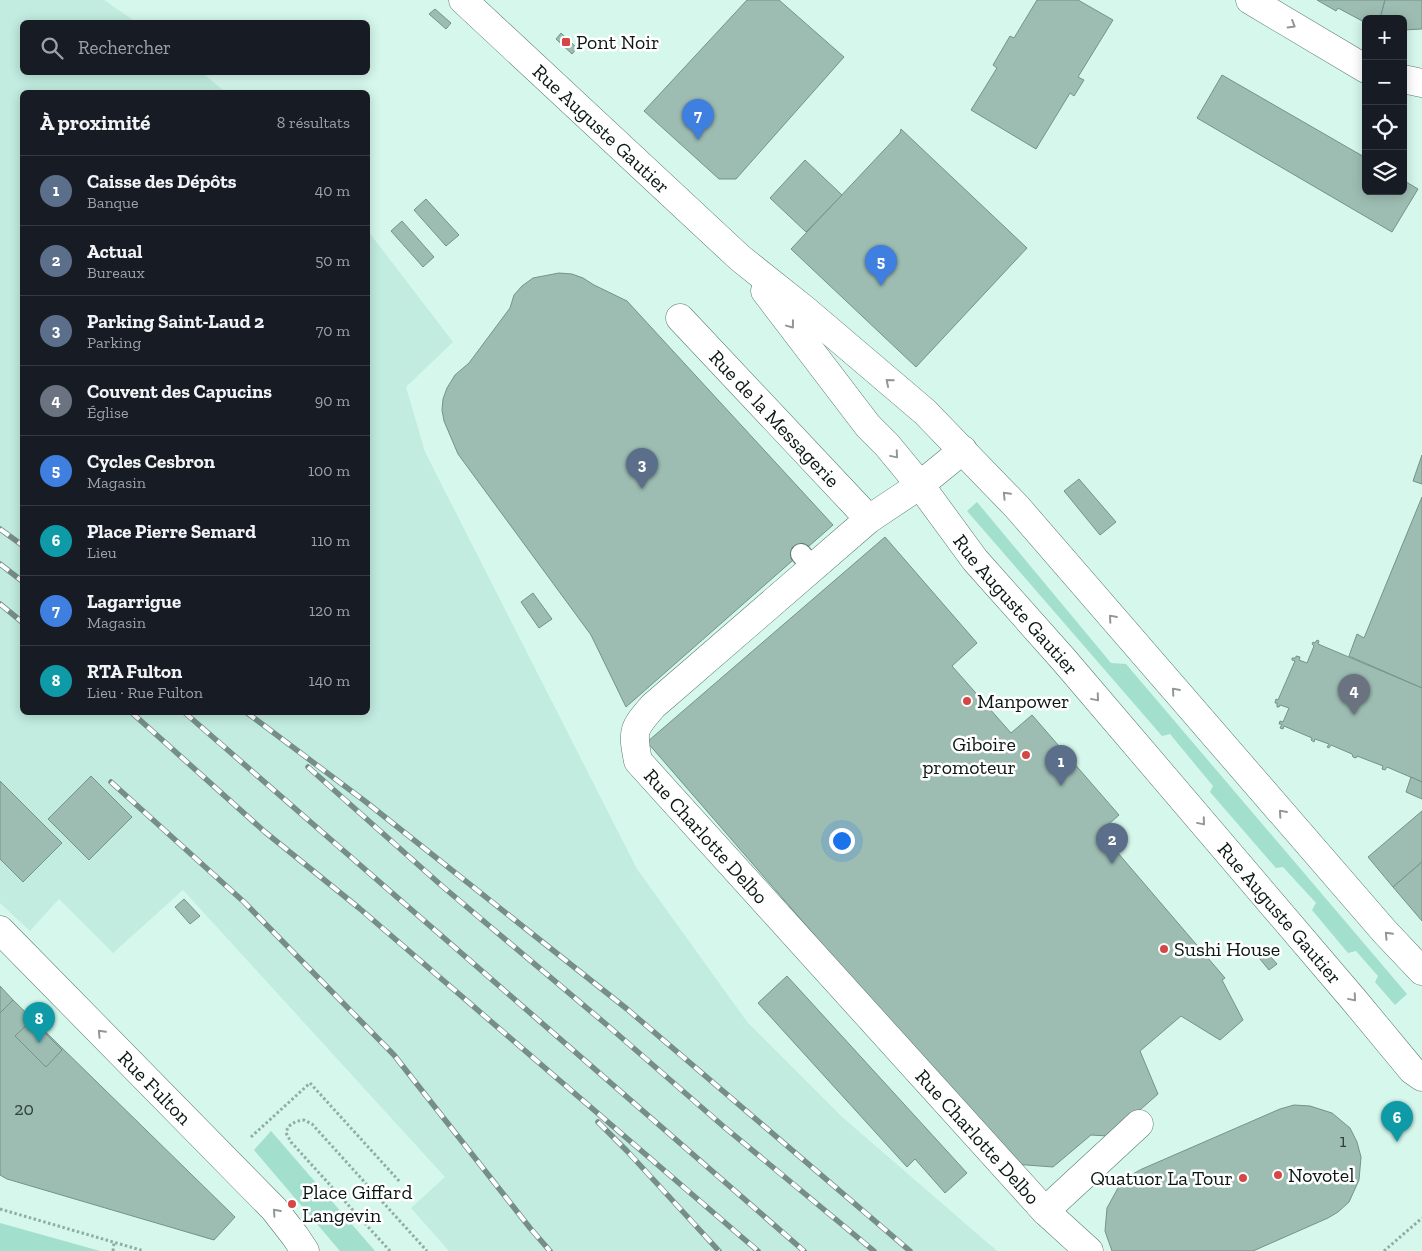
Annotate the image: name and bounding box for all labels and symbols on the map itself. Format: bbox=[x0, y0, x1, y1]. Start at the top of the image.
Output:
one-way arrow bbox=[1287, 19, 1296, 29]
place label: Pont Noir bbox=[576, 30, 659, 54]
marker: Pont Noir bbox=[560, 36, 572, 48]
street label: Rue Auguste Gautier bbox=[528, 59, 675, 199]
pin: 7 bbox=[682, 99, 714, 140]
pin: 5 bbox=[865, 245, 897, 286]
one-way arrow bbox=[785, 319, 794, 329]
street label: Rue de la Messagerie bbox=[704, 345, 845, 492]
one-way arrow bbox=[886, 378, 895, 387]
pin: 3 bbox=[626, 448, 658, 489]
one-way arrow bbox=[889, 449, 897, 458]
one-way arrow bbox=[1003, 492, 1012, 501]
street label: Rue Auguste Gautier bbox=[948, 530, 1083, 680]
one-way arrow bbox=[1109, 615, 1118, 624]
pin: 4 bbox=[1338, 674, 1370, 715]
one-way arrow bbox=[1172, 687, 1181, 696]
place label: Manpower bbox=[977, 689, 1070, 713]
one-way arrow bbox=[1091, 692, 1099, 701]
marker: Manpower bbox=[961, 695, 973, 707]
place label: Giboire promoteur bbox=[922, 732, 1016, 779]
pin: 1 bbox=[1045, 745, 1077, 786]
marker: Giboire promoteur bbox=[1020, 749, 1032, 761]
street label: Rue Charlotte Delbo bbox=[639, 764, 773, 909]
one-way arrow bbox=[1279, 810, 1287, 819]
one-way arrow bbox=[1196, 816, 1205, 825]
pin: 2 bbox=[1096, 823, 1128, 864]
your location bbox=[829, 828, 855, 854]
street label: Rue Auguste Gautier bbox=[1213, 837, 1347, 989]
one-way arrow bbox=[1385, 932, 1394, 941]
place label: Sushi House bbox=[1174, 937, 1280, 961]
marker: Sushi House bbox=[1158, 943, 1170, 955]
one-way arrow bbox=[1347, 993, 1356, 1002]
pin: 8 bbox=[23, 1002, 55, 1043]
one-way arrow bbox=[98, 1030, 107, 1039]
street label: Rue Fulton bbox=[113, 1046, 197, 1130]
street label: Rue Charlotte Delbo bbox=[911, 1064, 1045, 1209]
house number: 20 bbox=[14, 1098, 34, 1120]
pin: 6 bbox=[1381, 1101, 1413, 1142]
house number: 1 bbox=[1340, 1130, 1347, 1152]
place label: Novotel bbox=[1288, 1163, 1355, 1187]
place label: Quatuor La Tour bbox=[1090, 1166, 1233, 1190]
marker: Novotel bbox=[1272, 1169, 1284, 1181]
marker: Quatuor La Tour bbox=[1237, 1172, 1249, 1184]
place label: Place Giffard Langevin bbox=[302, 1180, 412, 1227]
marker: Place Giffard Langevin bbox=[286, 1198, 298, 1210]
one-way arrow bbox=[272, 1209, 281, 1218]

